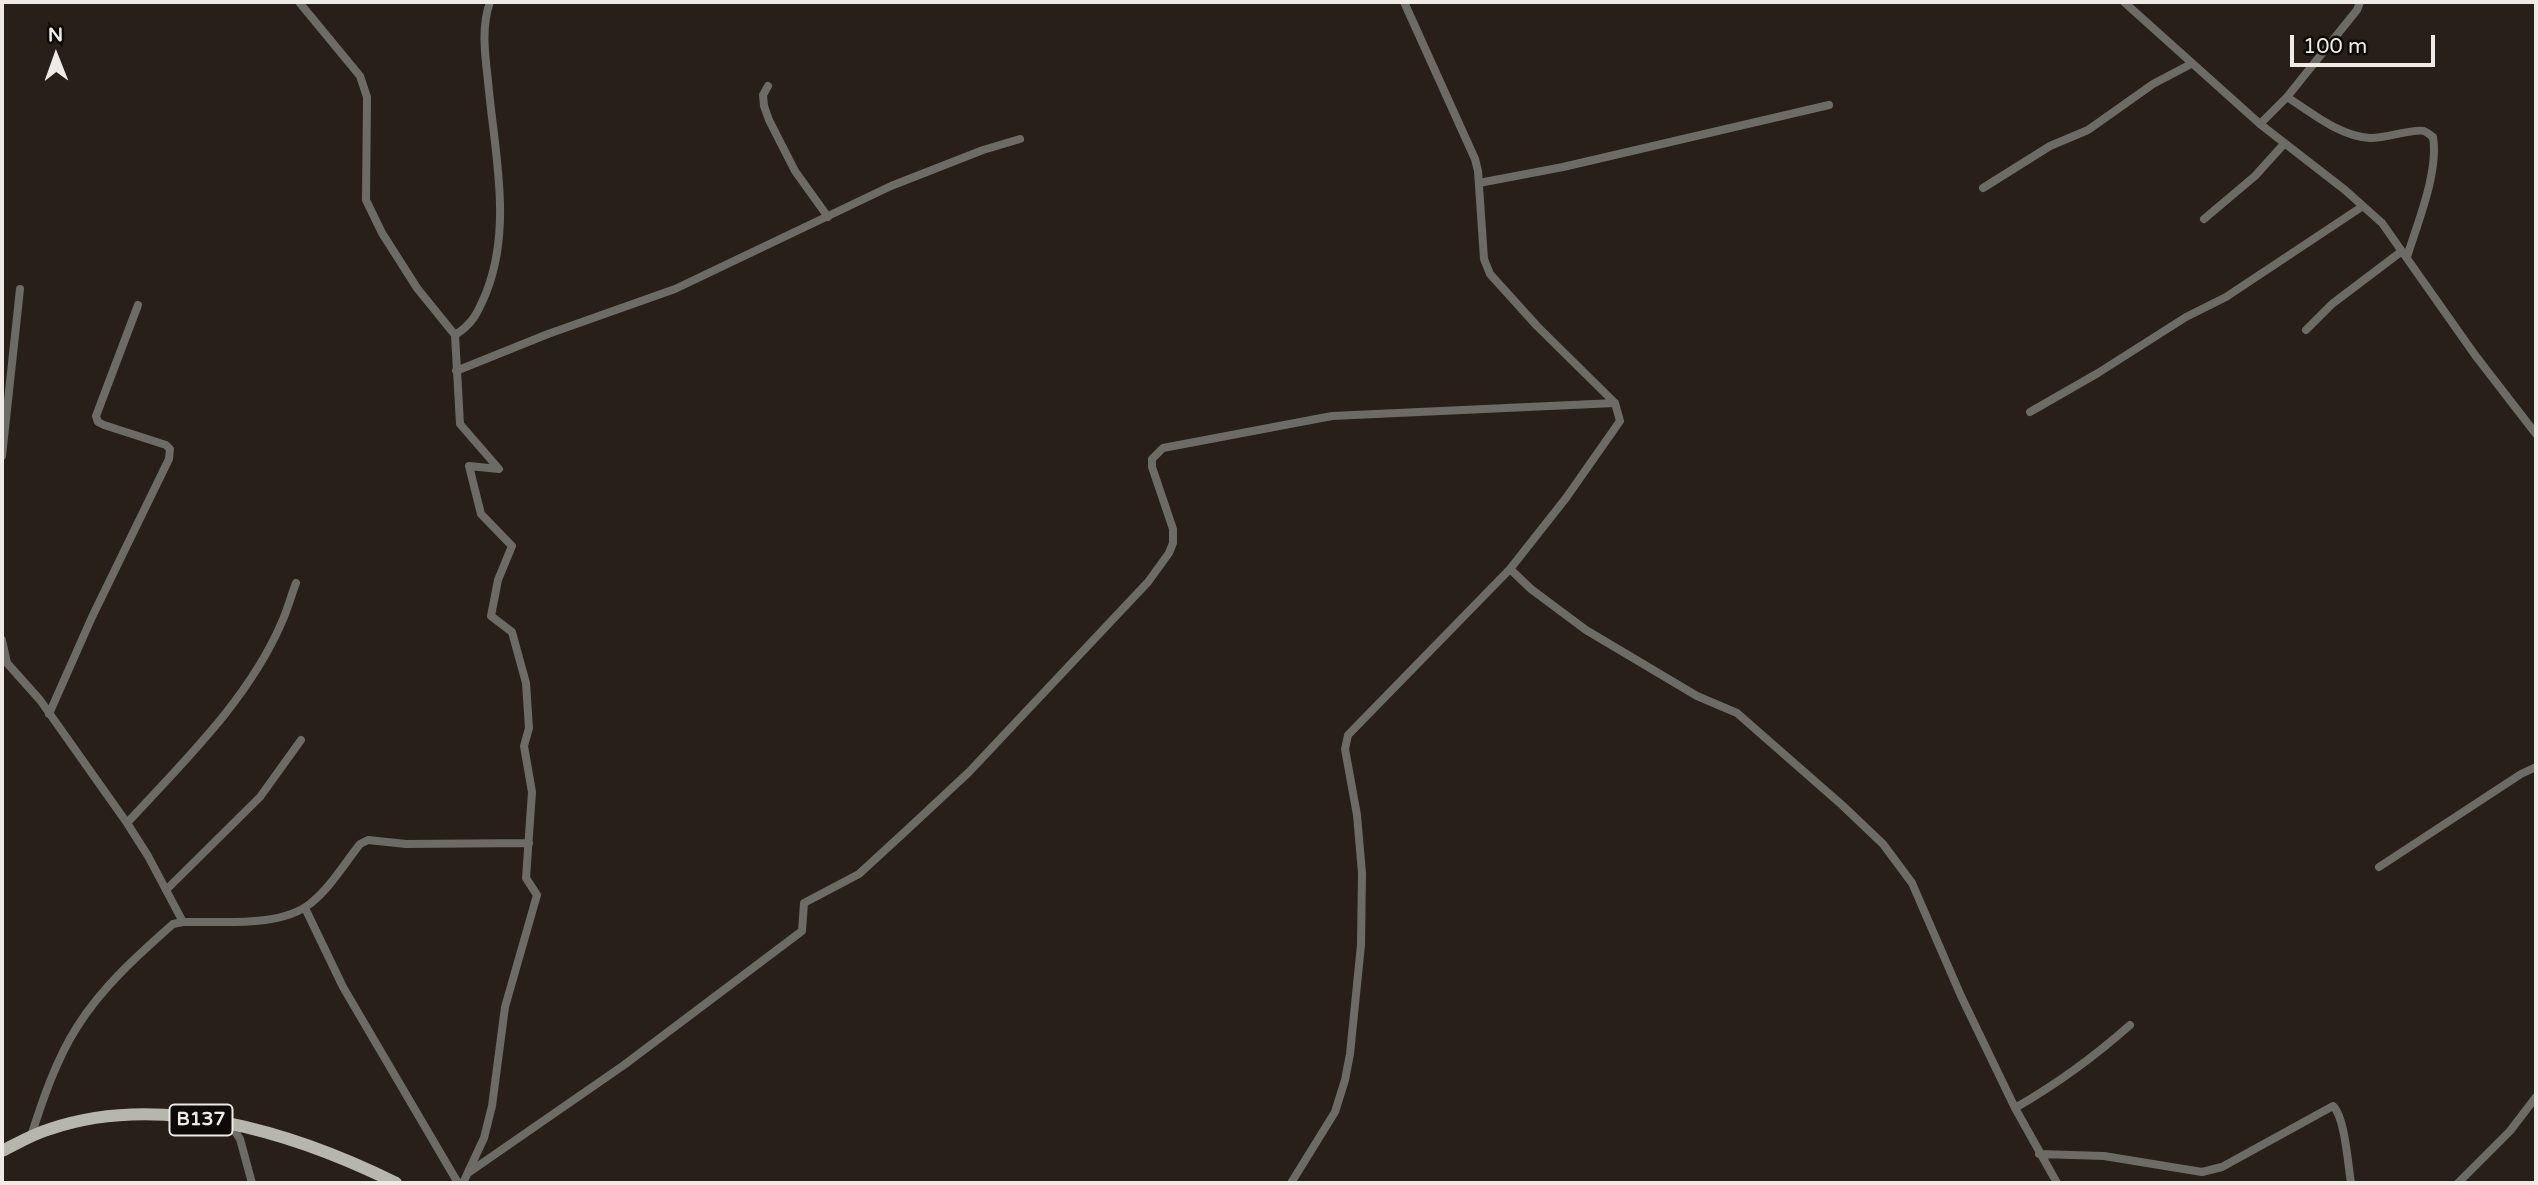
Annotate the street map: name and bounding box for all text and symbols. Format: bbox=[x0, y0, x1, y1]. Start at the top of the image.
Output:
north arrow bbox=[21, 21, 91, 91]
scale bar bbox=[2293, 21, 2438, 65]
text: N bbox=[48, 24, 63, 46]
text: 100 m bbox=[2303, 34, 2367, 59]
road number: B137 bbox=[170, 1104, 232, 1136]

